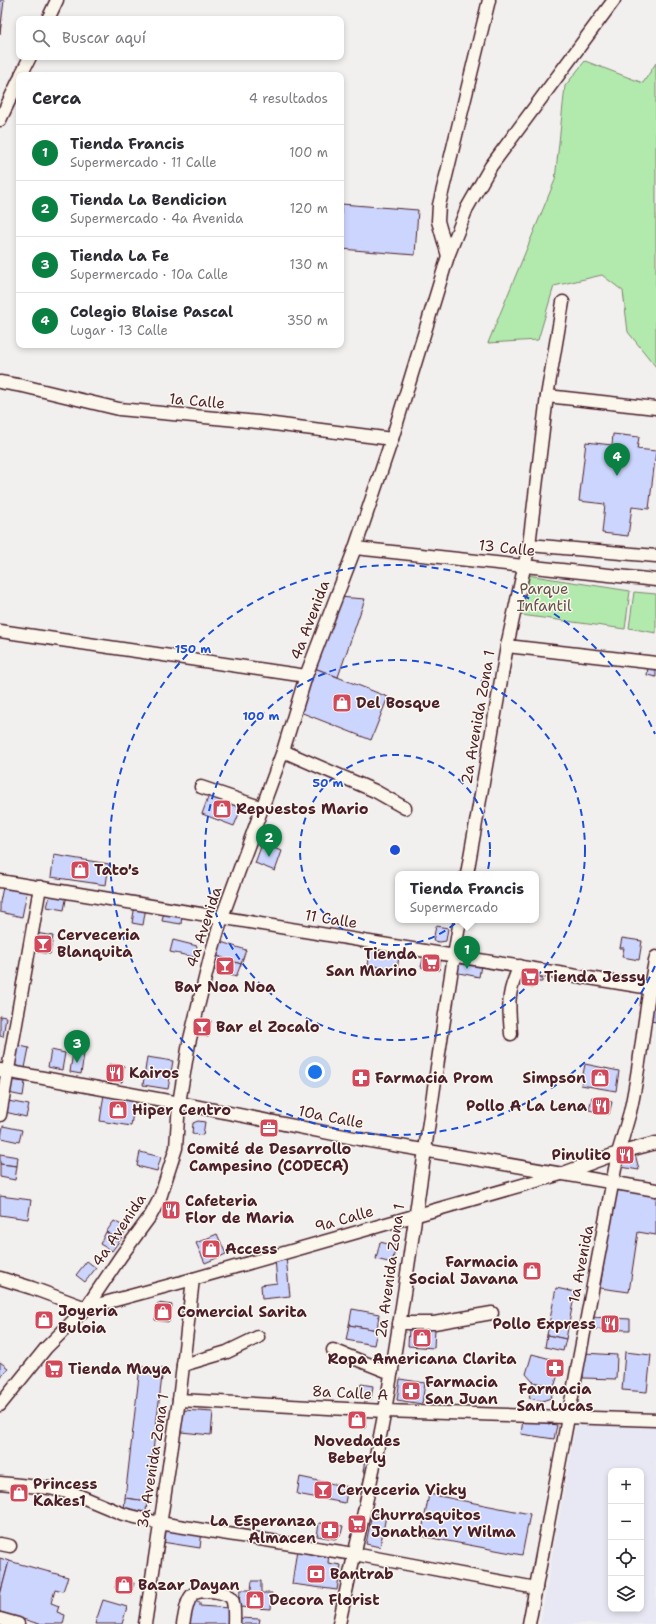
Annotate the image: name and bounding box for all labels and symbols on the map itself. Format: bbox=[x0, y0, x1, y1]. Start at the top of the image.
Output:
street label: 1a Calle bbox=[168, 389, 226, 413]
pin: 4 bbox=[604, 443, 630, 476]
street label: 13 Calle bbox=[478, 535, 536, 561]
street label: 4a Avenida bbox=[286, 577, 335, 663]
park label: Parque Infantil bbox=[516, 579, 572, 616]
text: 150 m bbox=[175, 641, 211, 657]
street label: 2a Avenida Zona 1 bbox=[456, 648, 500, 786]
shop icon: Del Bosque bbox=[331, 692, 353, 714]
place label: Del Bosque bbox=[356, 693, 440, 713]
text: 100 m bbox=[243, 708, 280, 724]
text: 50 m bbox=[313, 775, 344, 791]
shop icon: Repuestos Mario bbox=[211, 798, 233, 820]
place label: Repuestos Mario bbox=[236, 799, 369, 819]
pin: 2 bbox=[256, 824, 282, 857]
centre of rings bbox=[388, 843, 402, 857]
shop icon: Tato's bbox=[69, 859, 91, 881]
place label: Tato's bbox=[94, 860, 139, 880]
street label: 4a Avenida bbox=[182, 884, 227, 970]
street label: 11 Calle bbox=[303, 905, 359, 933]
place label: Cerveceria Blanquita bbox=[57, 925, 141, 962]
bar icon: Cerveceria Blanquita bbox=[32, 933, 54, 955]
pin: 1 bbox=[454, 936, 480, 969]
place label: Tienda San Marino bbox=[326, 944, 418, 981]
supermarket icon: Tienda San Marino bbox=[420, 952, 442, 974]
bar icon: Bar Noa Noa bbox=[214, 955, 236, 977]
supermarket icon: Tienda Jessy bbox=[519, 966, 541, 988]
place label: Tienda Jessy bbox=[544, 967, 646, 987]
place label: Bar Noa Noa bbox=[175, 977, 276, 997]
bar icon: Bar el Zocalo bbox=[191, 1016, 213, 1038]
place label: Bar el Zocalo bbox=[216, 1017, 320, 1037]
pin: 3 bbox=[64, 1030, 90, 1063]
restaurant icon: Kairos bbox=[104, 1062, 126, 1084]
your location bbox=[305, 1062, 325, 1082]
place label: Kairos bbox=[129, 1063, 179, 1083]
pharmacy icon: Farmacia Prom bbox=[350, 1067, 372, 1089]
shop icon: Simpson bbox=[589, 1067, 611, 1089]
place label: Farmacia Prom bbox=[375, 1068, 494, 1088]
place label: Simpson bbox=[523, 1068, 586, 1088]
restaurant icon: Pollo A La Lena bbox=[590, 1095, 612, 1117]
place label: Pollo A La Lena bbox=[466, 1096, 588, 1116]
shop icon: Hiper Centro bbox=[107, 1099, 129, 1121]
place label: Hiper Centro bbox=[132, 1100, 231, 1120]
street label: 10a Calle bbox=[297, 1101, 365, 1133]
office icon: Comité de Desarrollo Campesino (CODECA) bbox=[258, 1117, 280, 1139]
place label: Comité de Desarrollo Campesino (CODECA) bbox=[187, 1139, 352, 1176]
restaurant icon: Pinulito bbox=[614, 1144, 636, 1166]
place label: Pinulito bbox=[552, 1145, 611, 1165]
street label: 4a Avenida bbox=[87, 1189, 151, 1270]
place label: Cafeteria Flor de Maria bbox=[185, 1191, 295, 1228]
restaurant icon: Cafeteria Flor de Maria bbox=[160, 1199, 182, 1221]
street label: 9a Calle bbox=[312, 1201, 376, 1237]
street label: 2a Avenida Zona 1 bbox=[371, 1202, 409, 1340]
street label: 1a Avenida bbox=[564, 1223, 598, 1305]
shop icon: Access bbox=[200, 1238, 222, 1260]
place label: Access bbox=[225, 1239, 277, 1259]
place label: Farmacia Social Javana bbox=[409, 1252, 519, 1289]
shop icon: Farmacia Social Javana bbox=[521, 1260, 543, 1282]
place label: Joyeria Buloia bbox=[58, 1301, 118, 1338]
shop icon: Comercial Sarita bbox=[152, 1301, 174, 1323]
place label: Comercial Sarita bbox=[177, 1302, 308, 1322]
shop icon: Joyeria Buloia bbox=[33, 1309, 55, 1331]
restaurant icon: Pollo Express bbox=[599, 1313, 621, 1335]
place label: Pollo Express bbox=[493, 1314, 596, 1334]
shop icon: Ropa Americana Clarita bbox=[411, 1327, 433, 1349]
place label: Ropa Americana Clarita bbox=[327, 1349, 517, 1369]
pharmacy icon: Farmacia San Lucas bbox=[544, 1357, 566, 1379]
supermarket icon: Tienda Maya bbox=[43, 1358, 65, 1380]
place label: Tienda Maya bbox=[68, 1359, 172, 1379]
place label: Farmacia San Juan bbox=[425, 1372, 499, 1409]
place label: Farmacia San Lucas bbox=[516, 1379, 594, 1416]
pharmacy icon: Farmacia San Juan bbox=[400, 1380, 422, 1402]
street label: 8a Calle A bbox=[311, 1381, 389, 1405]
street label: 3a Avenida Zona 1 bbox=[132, 1392, 174, 1530]
shop icon: Novedades Beberly bbox=[346, 1409, 368, 1431]
place label: Novedades Beberly bbox=[314, 1431, 400, 1468]
place label: Princess Kakes1 bbox=[33, 1474, 97, 1511]
bar icon: Cerveceria Vicky bbox=[312, 1479, 334, 1501]
place label: Cerveceria Vicky bbox=[337, 1480, 467, 1500]
shop icon: Princess Kakes1 bbox=[8, 1482, 30, 1504]
place label: Churrasquitos Jonathan Y Wilma bbox=[371, 1505, 517, 1542]
place label: La Esperanza Almacen bbox=[210, 1511, 317, 1548]
supermarket icon: Churrasquitos Jonathan Y Wilma bbox=[346, 1513, 368, 1535]
pharmacy icon: La Esperanza Almacen bbox=[319, 1519, 341, 1541]
bank icon: Bantrab bbox=[305, 1563, 327, 1585]
place label: Bantrab bbox=[330, 1564, 394, 1584]
shop icon: Bazar Dayan bbox=[113, 1574, 135, 1596]
place label: Bazar Dayan bbox=[138, 1575, 239, 1595]
shop icon: Decora Florist bbox=[244, 1589, 266, 1611]
place label: Decora Florist bbox=[269, 1590, 379, 1610]

